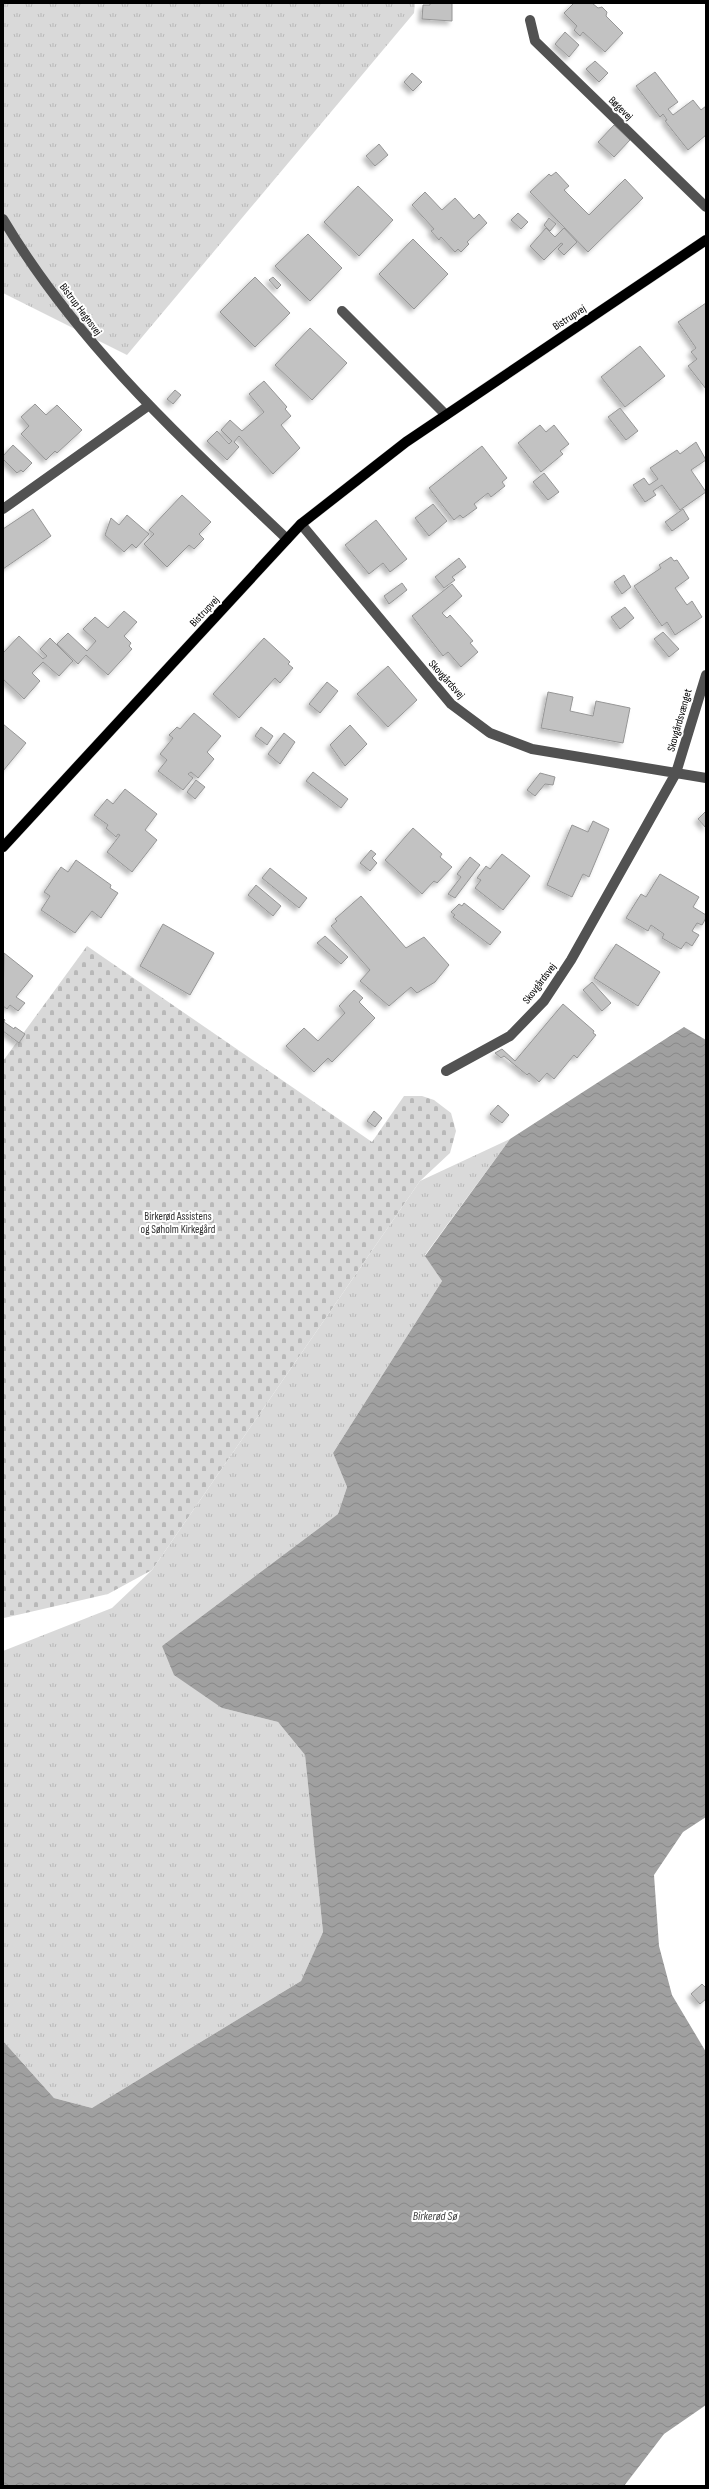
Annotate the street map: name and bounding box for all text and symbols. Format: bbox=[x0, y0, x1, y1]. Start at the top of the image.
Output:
street label: Bøgevej bbox=[606, 94, 636, 123]
street label: Bistrup Hegnsvej bbox=[57, 281, 104, 338]
street label: Bistrupvej bbox=[550, 302, 588, 333]
street label: Bistrupvej bbox=[187, 593, 222, 629]
street label: Skovgårdsvej bbox=[426, 657, 467, 701]
street label: Skovgårdsvænget bbox=[664, 687, 695, 753]
street label: Skovgårdsvej bbox=[520, 960, 559, 1006]
park label: Birkerød Assistens og Søholm Kirkegård bbox=[141, 1210, 216, 1236]
water label: Birkerød Sø bbox=[413, 2209, 458, 2224]

